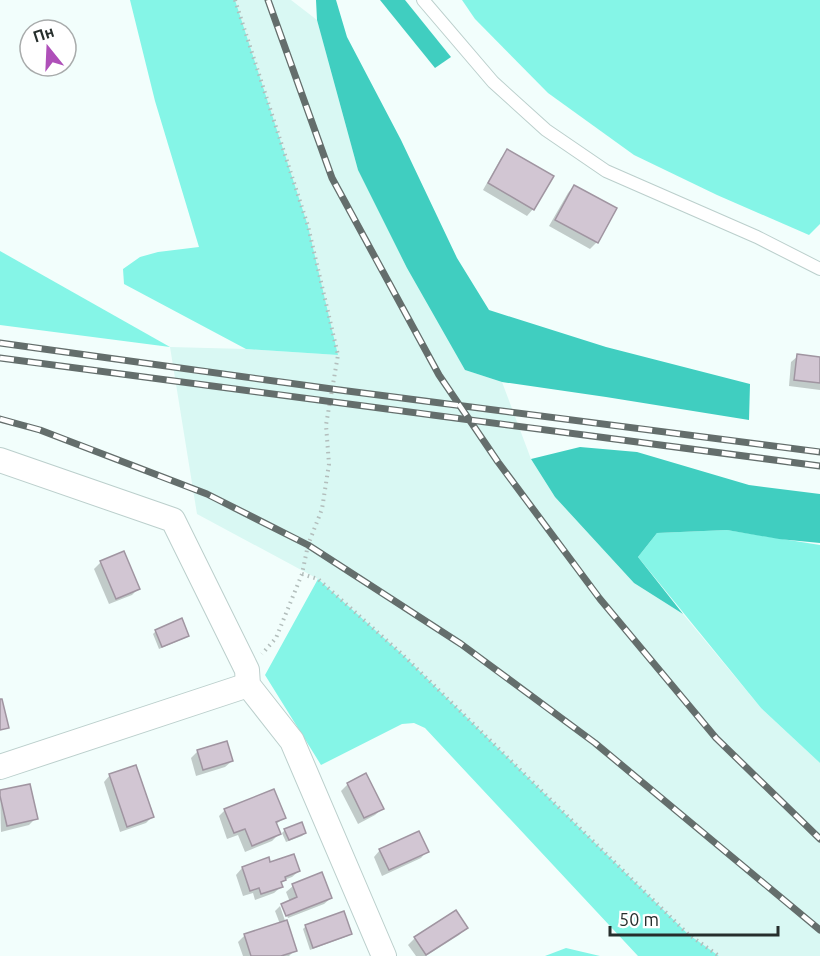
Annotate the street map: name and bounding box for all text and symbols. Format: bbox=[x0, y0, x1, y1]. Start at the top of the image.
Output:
north arrow bbox=[18, 18, 78, 78]
text: Пн bbox=[31, 22, 56, 46]
scale bar bbox=[610, 899, 778, 937]
text: 50 m bbox=[619, 909, 659, 929]

